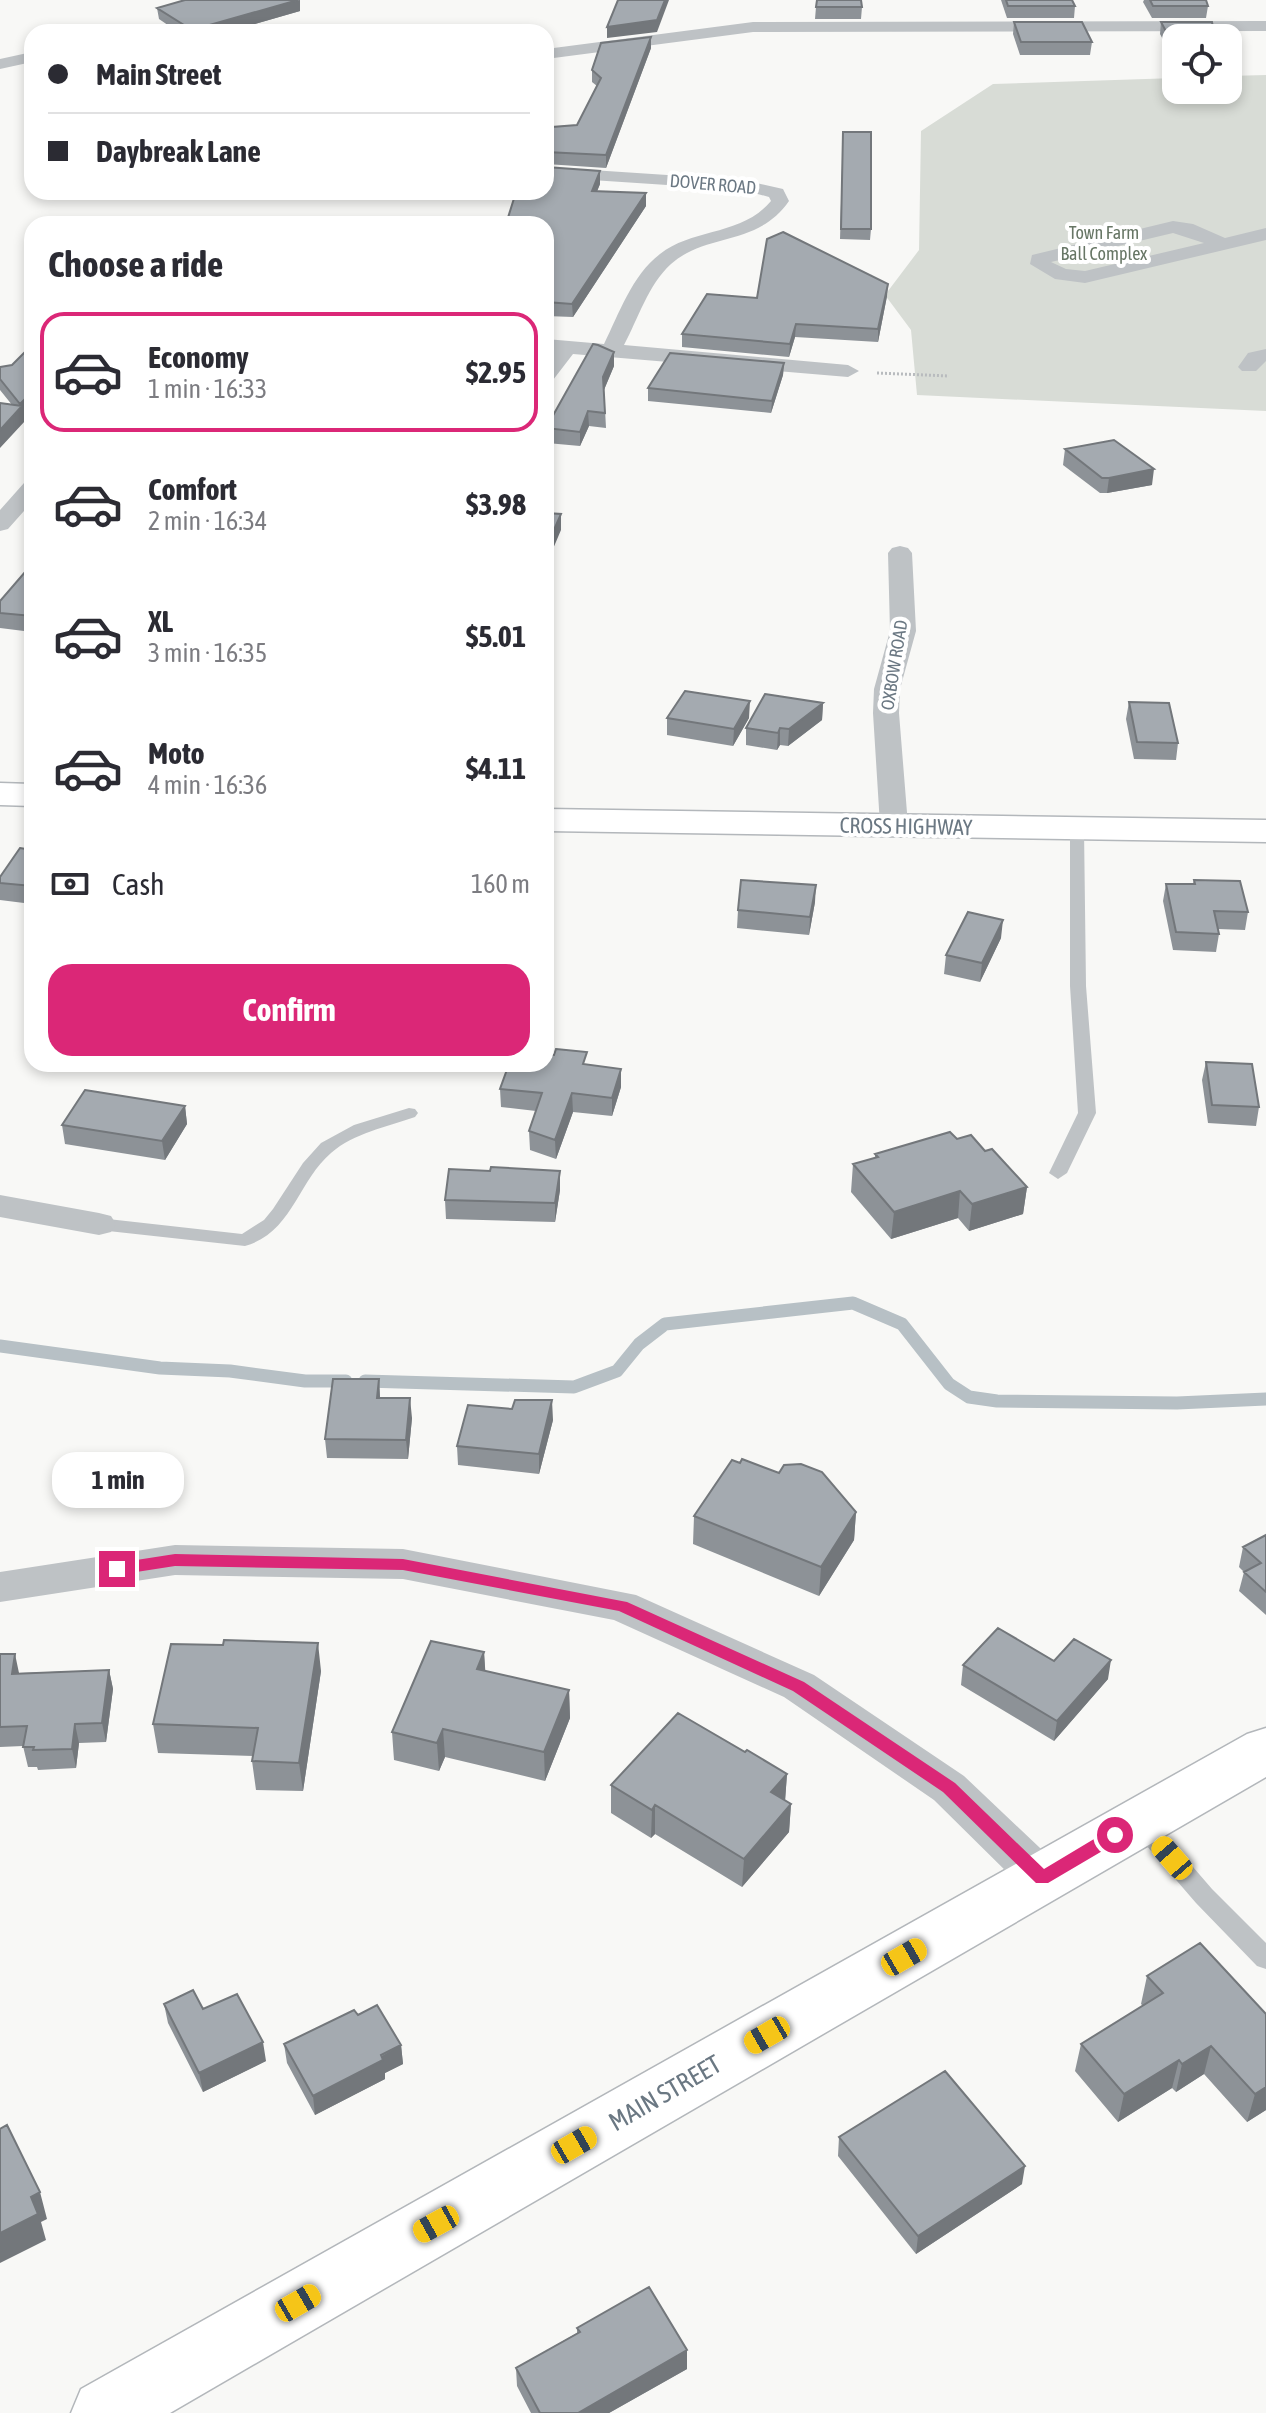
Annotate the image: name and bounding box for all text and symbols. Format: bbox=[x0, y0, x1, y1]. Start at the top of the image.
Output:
map controls bbox=[1162, 24, 1242, 104]
button: locate bbox=[1162, 24, 1242, 104]
text: Main Street bbox=[96, 57, 221, 91]
text: Daybreak Lane bbox=[96, 134, 261, 168]
street label: DOVER ROAD bbox=[669, 170, 757, 198]
park label: Town Farm Ball Complex bbox=[1061, 222, 1147, 264]
text: Choose a ride bbox=[48, 243, 223, 285]
icon: car bbox=[52, 336, 124, 408]
text: Economy bbox=[148, 340, 249, 374]
text: $2.95 bbox=[466, 355, 526, 389]
text: 1 min · 16:33 bbox=[148, 374, 267, 404]
icon: car bbox=[52, 468, 124, 540]
text: Comfort bbox=[148, 472, 237, 506]
text: $3.98 bbox=[466, 487, 526, 521]
text: 2 min · 16:34 bbox=[148, 506, 267, 536]
icon: car bbox=[52, 600, 124, 672]
text: XL bbox=[148, 604, 173, 638]
street label: OXBOW ROAD bbox=[877, 618, 911, 712]
text: $5.01 bbox=[466, 619, 526, 653]
text: 3 min · 16:35 bbox=[148, 638, 267, 668]
icon: car bbox=[52, 732, 124, 804]
text: Moto bbox=[148, 736, 205, 770]
text: $4.11 bbox=[466, 751, 526, 785]
text: 4 min · 16:36 bbox=[148, 770, 267, 800]
street label: CROSS HIGHWAY bbox=[839, 812, 973, 840]
icon: cash bbox=[48, 862, 92, 906]
text: Cash bbox=[112, 867, 165, 901]
text: 160 m bbox=[471, 869, 530, 899]
button: Confirm bbox=[48, 964, 530, 1056]
callout: 1 min bbox=[51, 1453, 183, 1509]
text: 1 min bbox=[91, 1465, 145, 1495]
route end bbox=[99, 1551, 135, 1587]
route start bbox=[1097, 1817, 1133, 1853]
car bbox=[1147, 1832, 1197, 1884]
car bbox=[877, 1935, 931, 1979]
car bbox=[740, 2013, 794, 2057]
street label: MAIN STREET bbox=[604, 2049, 727, 2137]
car bbox=[547, 2123, 601, 2167]
car bbox=[409, 2202, 463, 2246]
car bbox=[271, 2281, 325, 2325]

